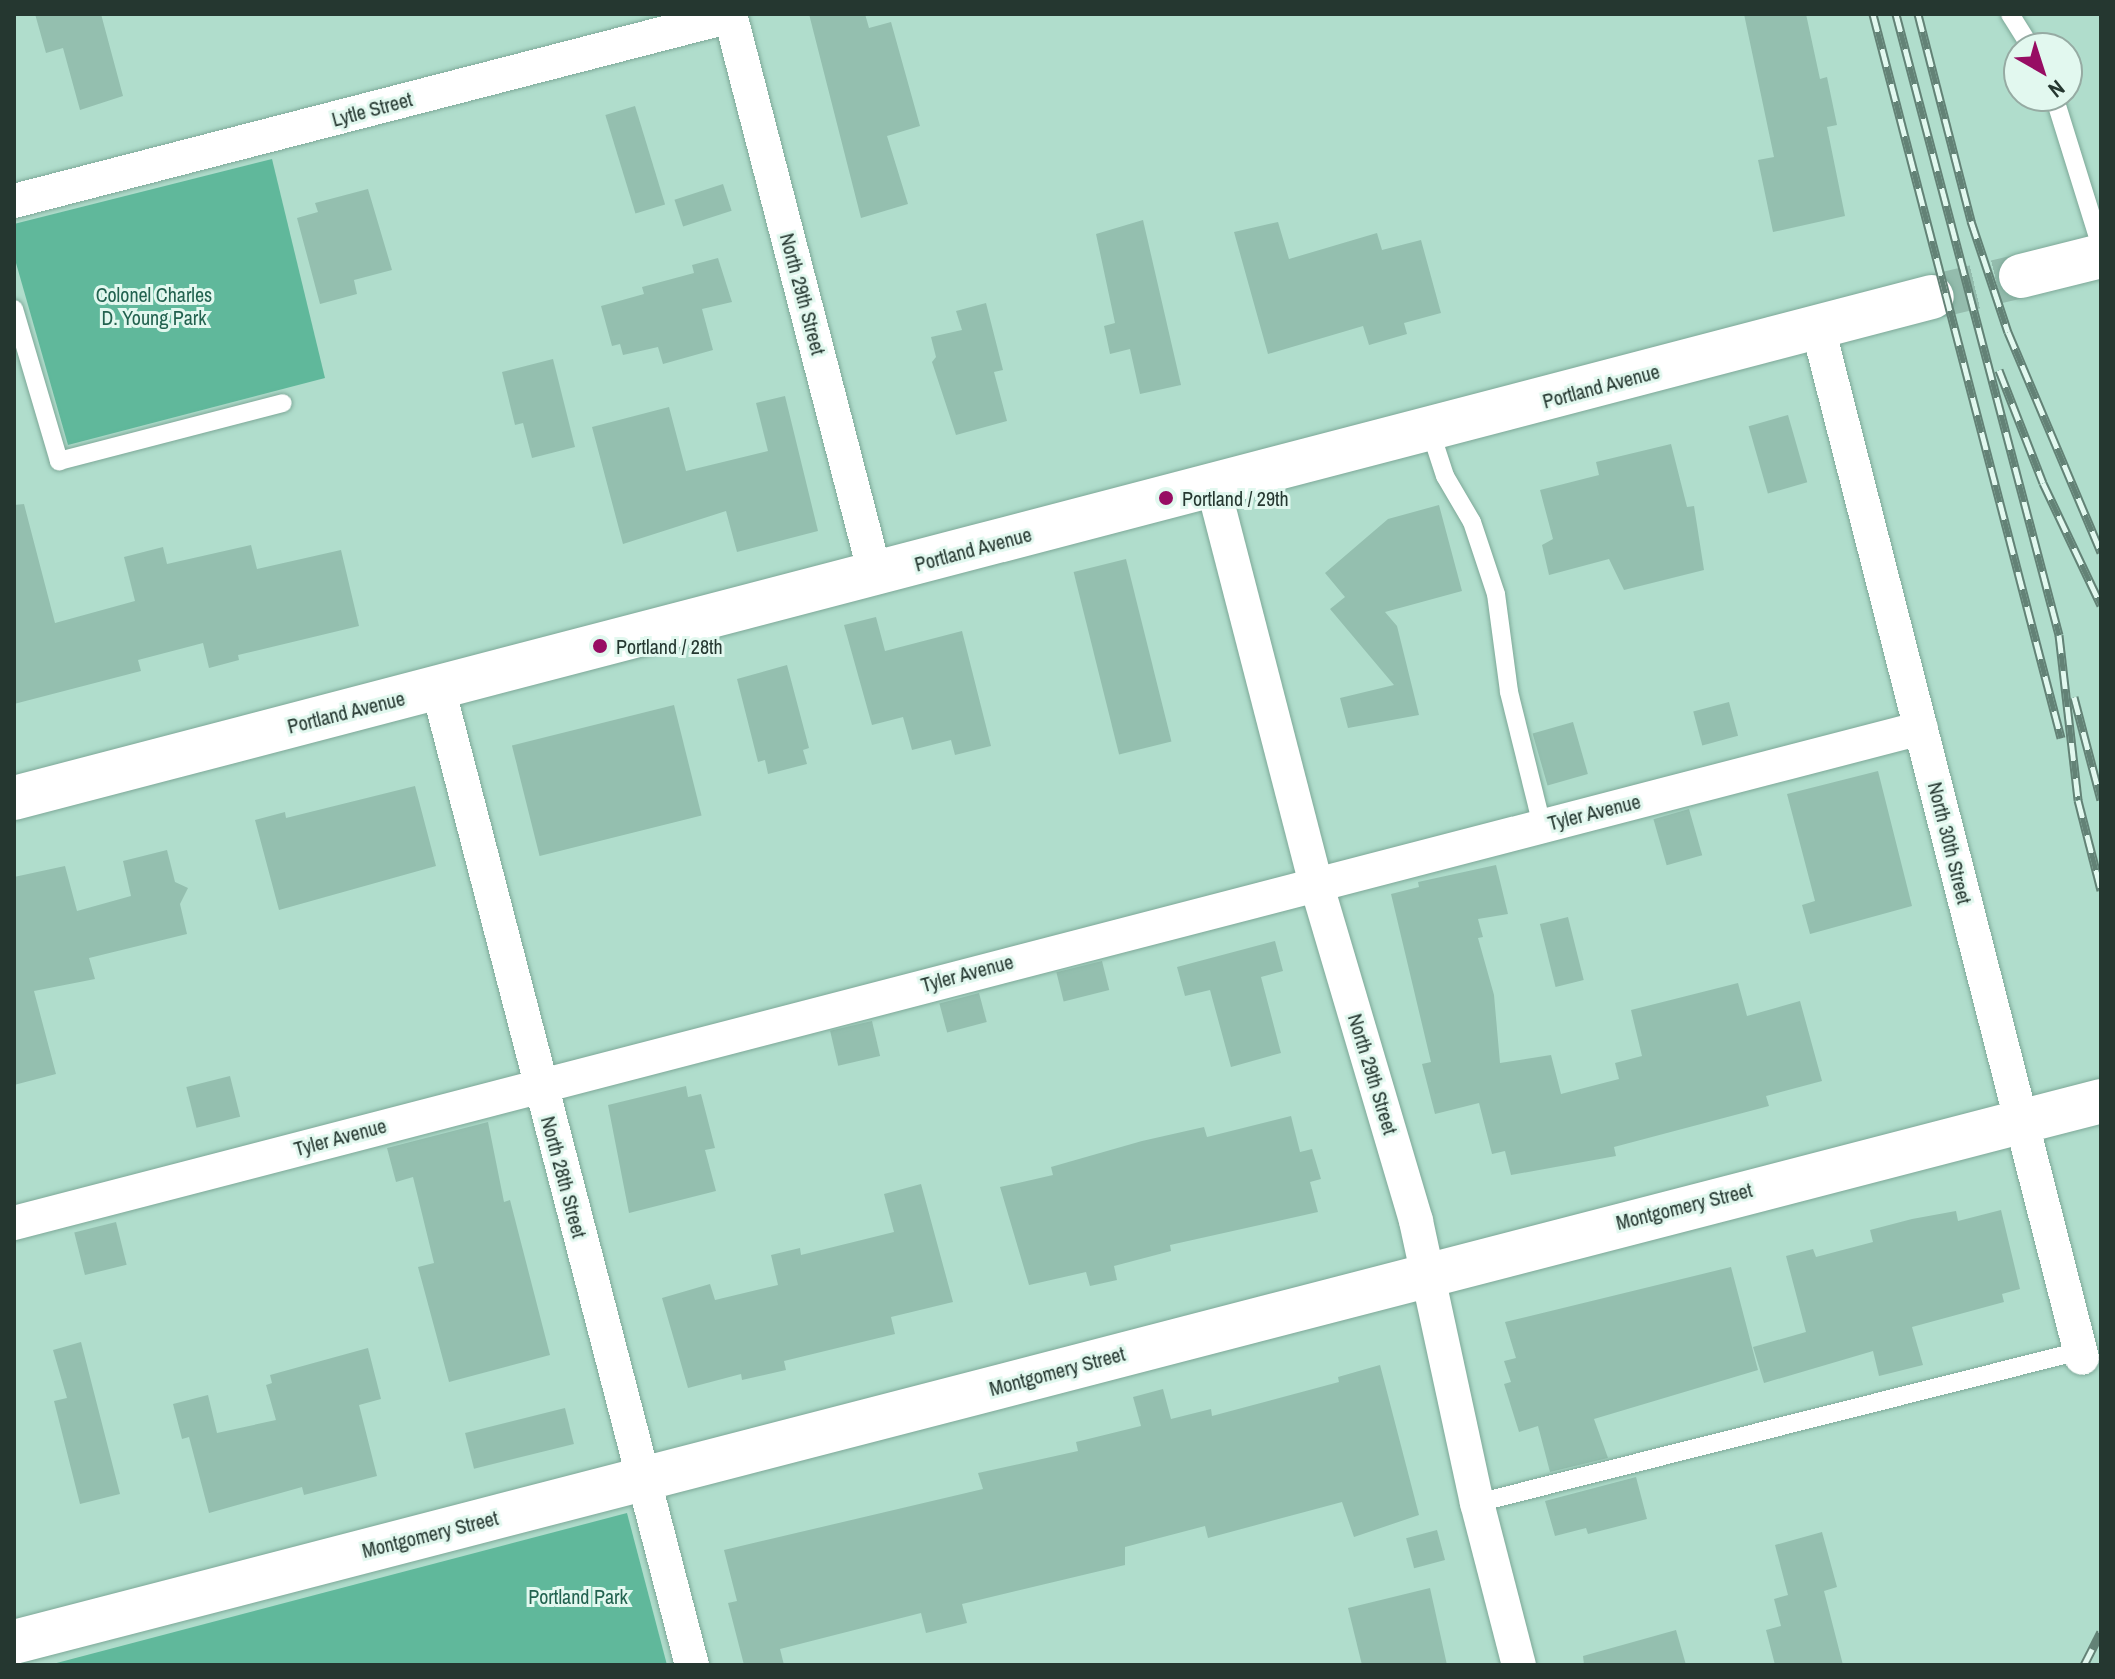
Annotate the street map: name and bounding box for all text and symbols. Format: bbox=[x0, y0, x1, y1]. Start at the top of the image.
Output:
north arrow bbox=[2003, 32, 2083, 112]
text: N bbox=[2042, 73, 2071, 105]
street label: Lytle Street bbox=[329, 87, 415, 131]
street label: North 29th Street bbox=[775, 231, 831, 357]
park label: Colonel Charles D. Young Park bbox=[96, 282, 212, 329]
street label: Portland Avenue bbox=[1539, 359, 1663, 413]
place label: Portland / 29th bbox=[1182, 486, 1289, 510]
marker: Portland / 29th bbox=[1157, 489, 1175, 507]
street label: Portland Avenue bbox=[911, 522, 1035, 576]
place label: Portland / 28th bbox=[616, 634, 723, 658]
marker: Portland / 28th bbox=[591, 637, 609, 655]
street label: Portland Avenue bbox=[284, 686, 408, 738]
street label: North 30th Street bbox=[1923, 780, 1977, 906]
street label: Tyler Avenue bbox=[1545, 789, 1643, 835]
street label: Tyler Avenue bbox=[918, 949, 1016, 997]
street label: North 29th Street bbox=[1343, 1011, 1403, 1137]
street label: Tyler Avenue bbox=[291, 1113, 389, 1161]
street label: North 28th Street bbox=[536, 1114, 592, 1240]
street label: Montgomery Street bbox=[1613, 1177, 1755, 1235]
street label: Montgomery Street bbox=[987, 1341, 1127, 1401]
street label: Montgomery Street bbox=[359, 1505, 501, 1563]
park label: Portland Park bbox=[528, 1584, 628, 1608]

